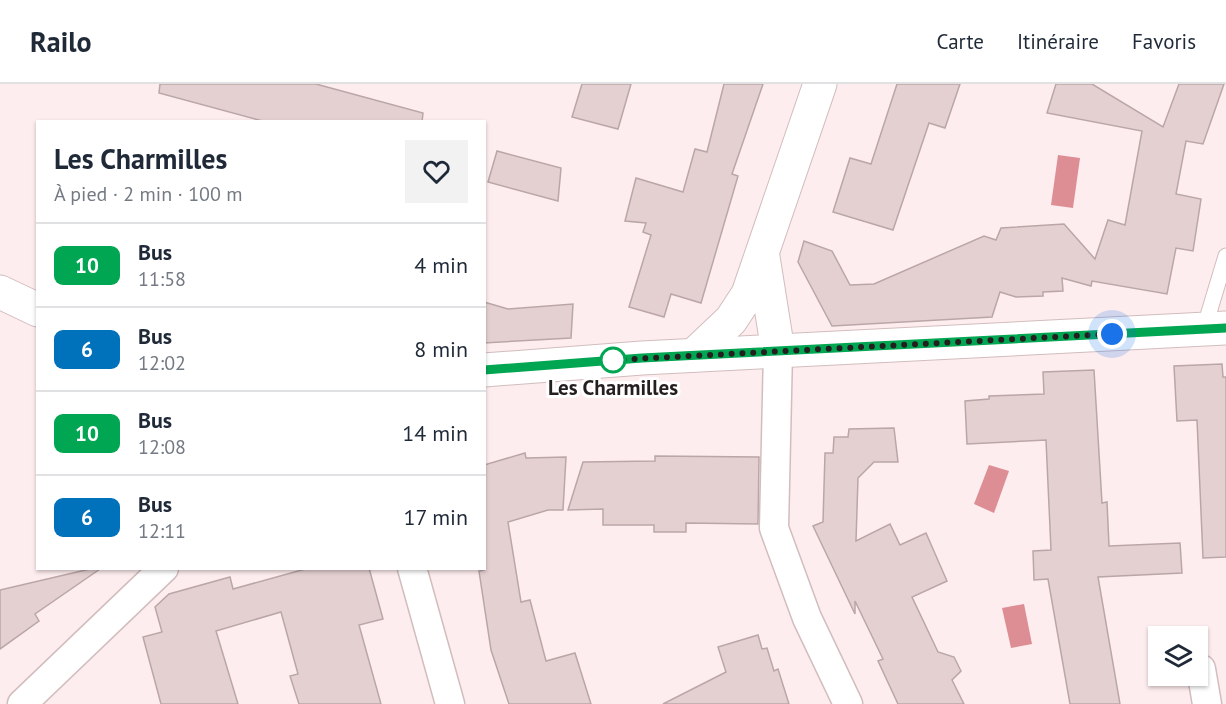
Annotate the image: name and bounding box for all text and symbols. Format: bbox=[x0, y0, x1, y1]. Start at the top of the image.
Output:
text: Railo bbox=[30, 23, 92, 60]
text: Carte bbox=[937, 28, 984, 55]
text: Itinéraire bbox=[1017, 28, 1099, 55]
text: Favoris bbox=[1132, 28, 1196, 55]
text: Les Charmilles bbox=[54, 140, 227, 177]
button: heart bbox=[405, 140, 468, 203]
text: À pied · 2 min · 100 m bbox=[54, 181, 242, 207]
text: Bus bbox=[138, 238, 172, 266]
text: 4 min bbox=[414, 251, 468, 279]
text: 10 bbox=[75, 252, 99, 279]
text: 11:58 bbox=[138, 266, 186, 292]
your location bbox=[1097, 319, 1127, 349]
text: Bus bbox=[138, 322, 172, 350]
text: 8 min bbox=[414, 335, 468, 363]
text: 6 bbox=[81, 336, 93, 363]
marker: Les Charmilles bbox=[600, 347, 626, 373]
text: 12:02 bbox=[138, 350, 186, 376]
place label: Les Charmilles bbox=[548, 374, 678, 401]
text: Bus bbox=[138, 406, 172, 434]
text: 14 min bbox=[402, 419, 468, 447]
text: 10 bbox=[75, 420, 99, 447]
text: 12:08 bbox=[138, 434, 186, 460]
text: Bus bbox=[138, 490, 172, 518]
text: 17 min bbox=[404, 503, 468, 531]
text: 6 bbox=[81, 504, 93, 531]
text: 12:11 bbox=[138, 518, 186, 544]
map controls bbox=[1148, 626, 1208, 686]
button: layers bbox=[1148, 626, 1208, 686]

